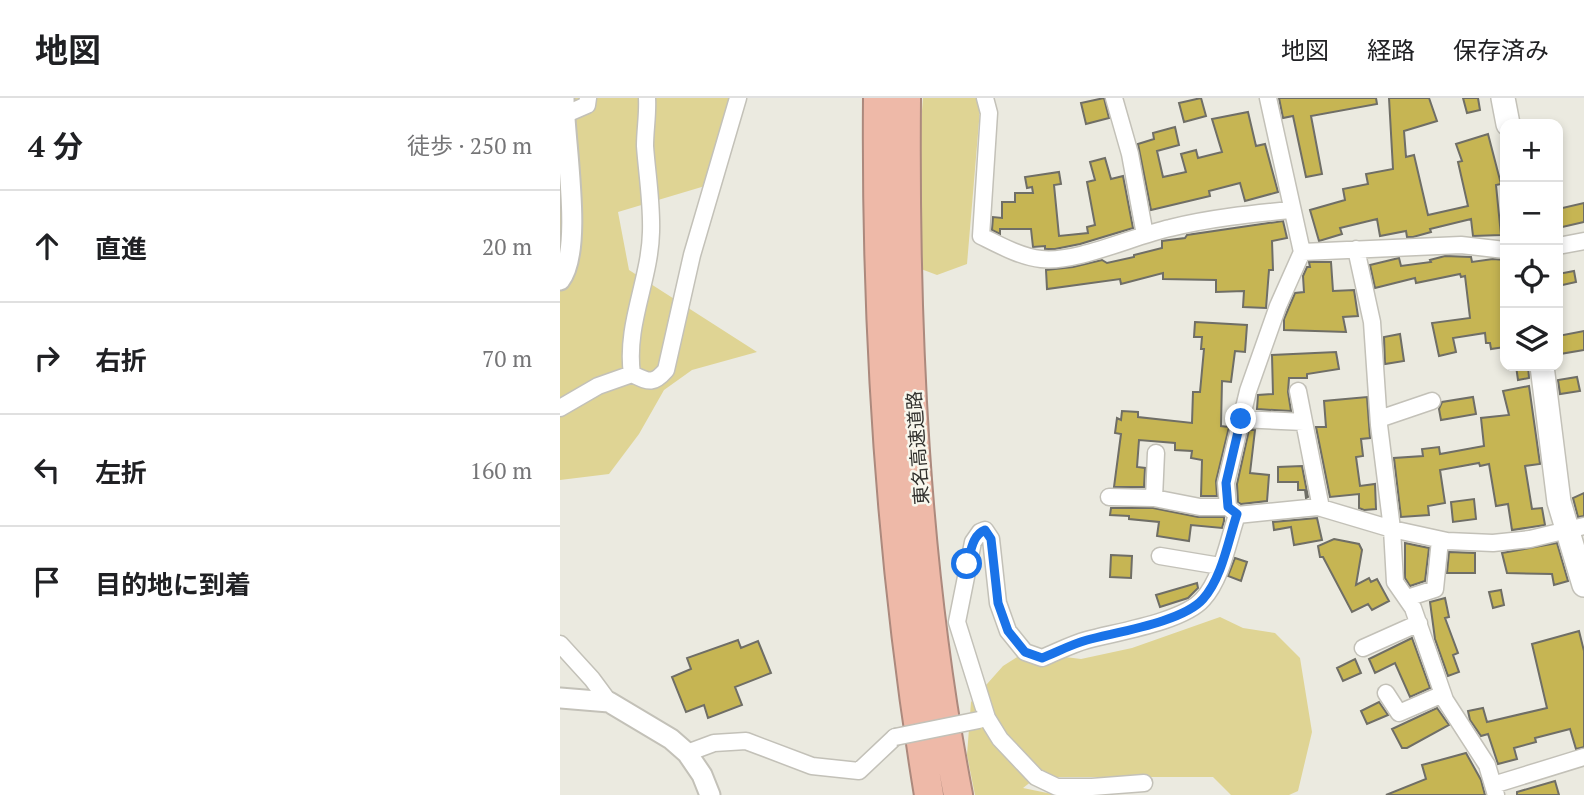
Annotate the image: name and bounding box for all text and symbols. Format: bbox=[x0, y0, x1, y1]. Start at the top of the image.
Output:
text: 地図 bbox=[35, 28, 101, 71]
text: 地図 bbox=[1281, 34, 1329, 66]
text: 経路 bbox=[1367, 34, 1415, 66]
text: 保存済み bbox=[1453, 34, 1549, 66]
map controls bbox=[1500, 119, 1563, 371]
button: + bbox=[1500, 119, 1563, 182]
text: 4 分 bbox=[28, 126, 83, 166]
text: 徒歩 · 250 m bbox=[407, 130, 532, 161]
button: − bbox=[1500, 182, 1563, 245]
icon: ahead bbox=[28, 227, 66, 265]
text: 直進 bbox=[95, 231, 147, 265]
text: 20 m bbox=[482, 231, 532, 262]
button: locate bbox=[1500, 245, 1563, 308]
button: layers bbox=[1500, 308, 1563, 371]
icon: right bbox=[28, 339, 66, 377]
text: 右折 bbox=[95, 343, 147, 377]
text: 70 m bbox=[482, 343, 532, 374]
street label: 東名高速道路 bbox=[901, 390, 933, 506]
route end bbox=[1225, 403, 1256, 434]
icon: left bbox=[28, 451, 66, 489]
text: 左折 bbox=[95, 455, 147, 489]
text: 160 m bbox=[470, 455, 532, 486]
route start bbox=[951, 548, 982, 579]
icon: arrive bbox=[28, 563, 66, 601]
text: 目的地に到着 bbox=[95, 567, 251, 601]

